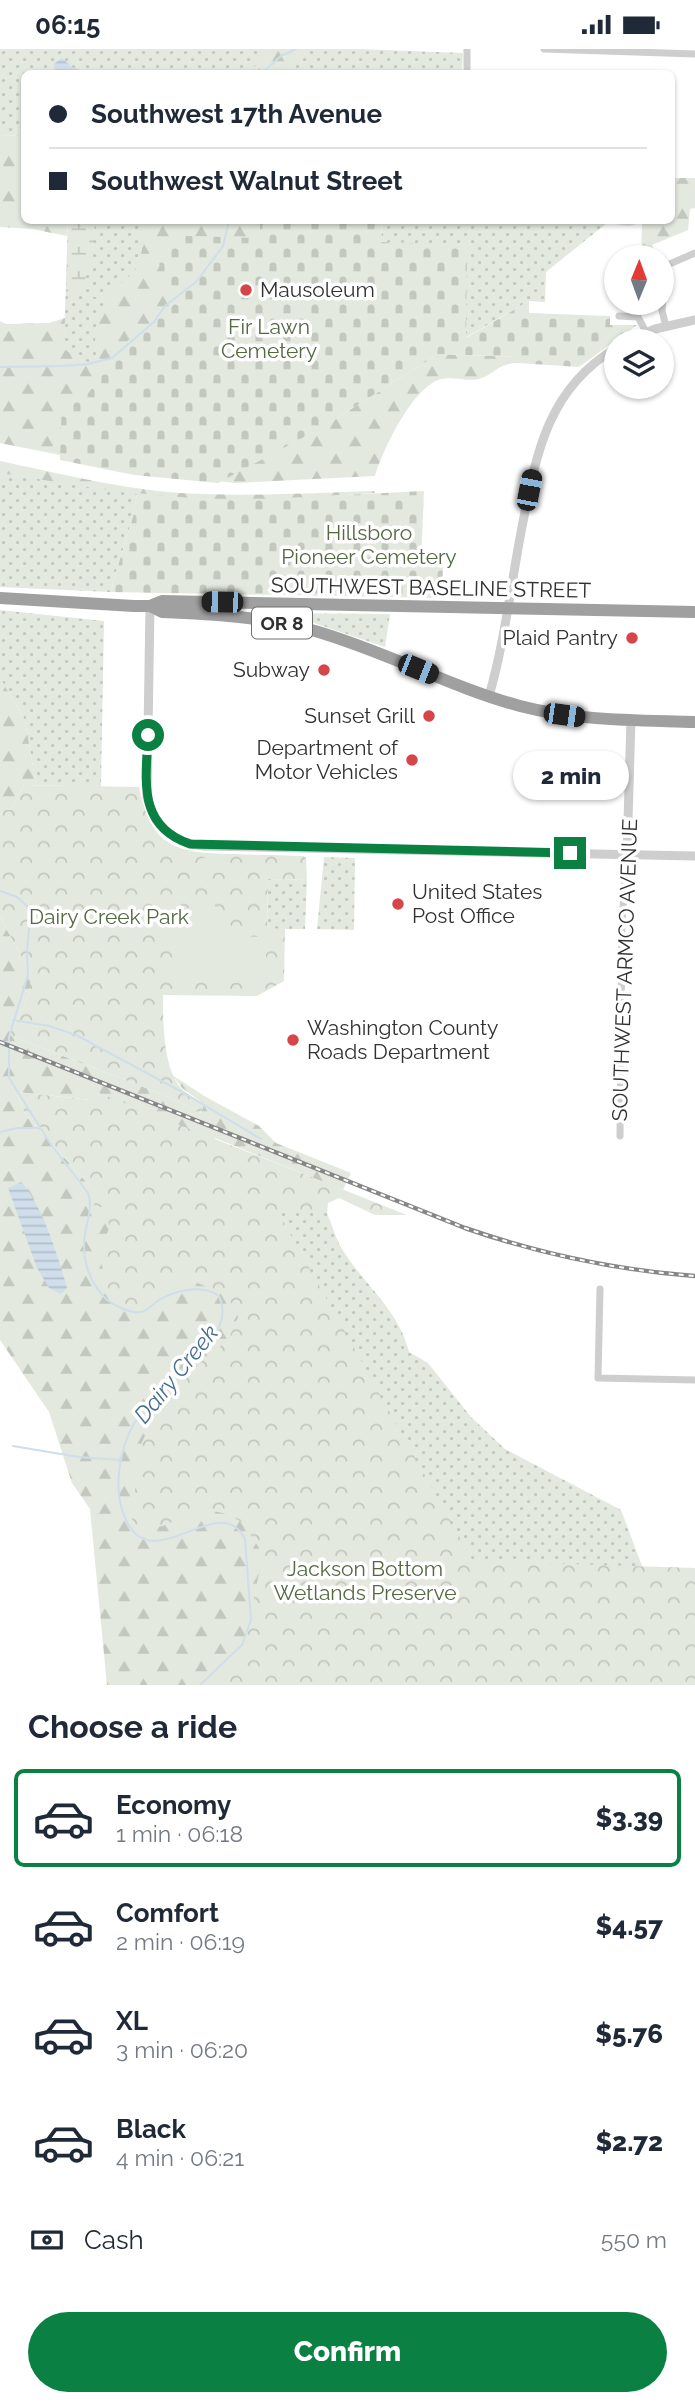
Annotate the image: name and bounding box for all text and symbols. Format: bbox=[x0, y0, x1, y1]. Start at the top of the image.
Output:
text: 06:15 bbox=[35, 10, 100, 40]
text: Southwest 17th Avenue bbox=[91, 99, 382, 129]
text: Southwest Walnut Street bbox=[91, 166, 403, 196]
north arrow bbox=[604, 245, 674, 315]
map controls bbox=[604, 245, 674, 399]
place label: Mausoleum bbox=[260, 277, 375, 302]
marker: Mausoleum bbox=[238, 282, 254, 298]
park label: Fir Lawn Cemetery bbox=[221, 314, 317, 363]
button: layers bbox=[604, 329, 674, 399]
car bbox=[515, 467, 544, 513]
park label: Hillsboro Pioneer Cemetery bbox=[281, 520, 457, 569]
street label: SOUTHWEST BASELINE STREET bbox=[271, 572, 592, 603]
car bbox=[201, 591, 244, 613]
road number: OR 8 bbox=[252, 607, 312, 639]
place label: Plaid Pantry bbox=[502, 625, 618, 650]
marker: Plaid Pantry bbox=[624, 630, 640, 646]
car bbox=[395, 651, 442, 687]
place label: Subway bbox=[233, 657, 310, 682]
marker: Subway bbox=[316, 662, 332, 678]
car bbox=[542, 702, 587, 728]
place label: Sunset Grill bbox=[304, 703, 415, 728]
marker: Sunset Grill bbox=[421, 708, 437, 724]
route start bbox=[132, 719, 164, 751]
place label: Department of Motor Vehicles bbox=[255, 735, 399, 784]
callout: 2 min bbox=[512, 751, 628, 801]
marker: Department of Motor Vehicles bbox=[404, 752, 420, 768]
text: 2 min bbox=[541, 762, 601, 789]
street label: SOUTHWEST ARMCO AVENUE bbox=[607, 818, 642, 1122]
route end bbox=[554, 837, 586, 869]
place label: United States Post Office bbox=[412, 879, 542, 928]
marker: United States Post Office bbox=[390, 896, 406, 912]
park label: Dairy Creek Park bbox=[29, 904, 189, 929]
place label: Washington County Roads Department bbox=[307, 1015, 498, 1064]
marker: Washington County Roads Department bbox=[285, 1032, 301, 1048]
water label: Dairy Creek bbox=[128, 1319, 223, 1428]
park label: Jackson Bottom Wetlands Preserve bbox=[273, 1556, 457, 1605]
text: Choose a ride bbox=[28, 1708, 237, 1745]
icon: car bbox=[32, 1787, 95, 1850]
text: Economy bbox=[116, 1790, 231, 1820]
text: $3.39 bbox=[595, 1803, 663, 1833]
text: 1 min · 06:18 bbox=[116, 1820, 243, 1847]
icon: car bbox=[32, 1895, 95, 1958]
text: Comfort bbox=[116, 1898, 219, 1928]
text: $4.57 bbox=[596, 1911, 663, 1941]
text: 2 min · 06:19 bbox=[116, 1928, 245, 1955]
icon: car bbox=[32, 2003, 95, 2066]
text: XL bbox=[116, 2006, 148, 2036]
text: $5.76 bbox=[595, 2019, 663, 2049]
text: 3 min · 06:20 bbox=[116, 2036, 248, 2063]
icon: car bbox=[32, 2111, 95, 2174]
text: Black bbox=[116, 2114, 186, 2144]
text: $2.72 bbox=[595, 2127, 663, 2157]
text: 4 min · 06:21 bbox=[116, 2144, 244, 2171]
icon: cash bbox=[28, 2221, 66, 2259]
text: Cash bbox=[84, 2225, 144, 2255]
text: 550 m bbox=[601, 2226, 667, 2253]
button: Confirm bbox=[28, 2312, 667, 2392]

